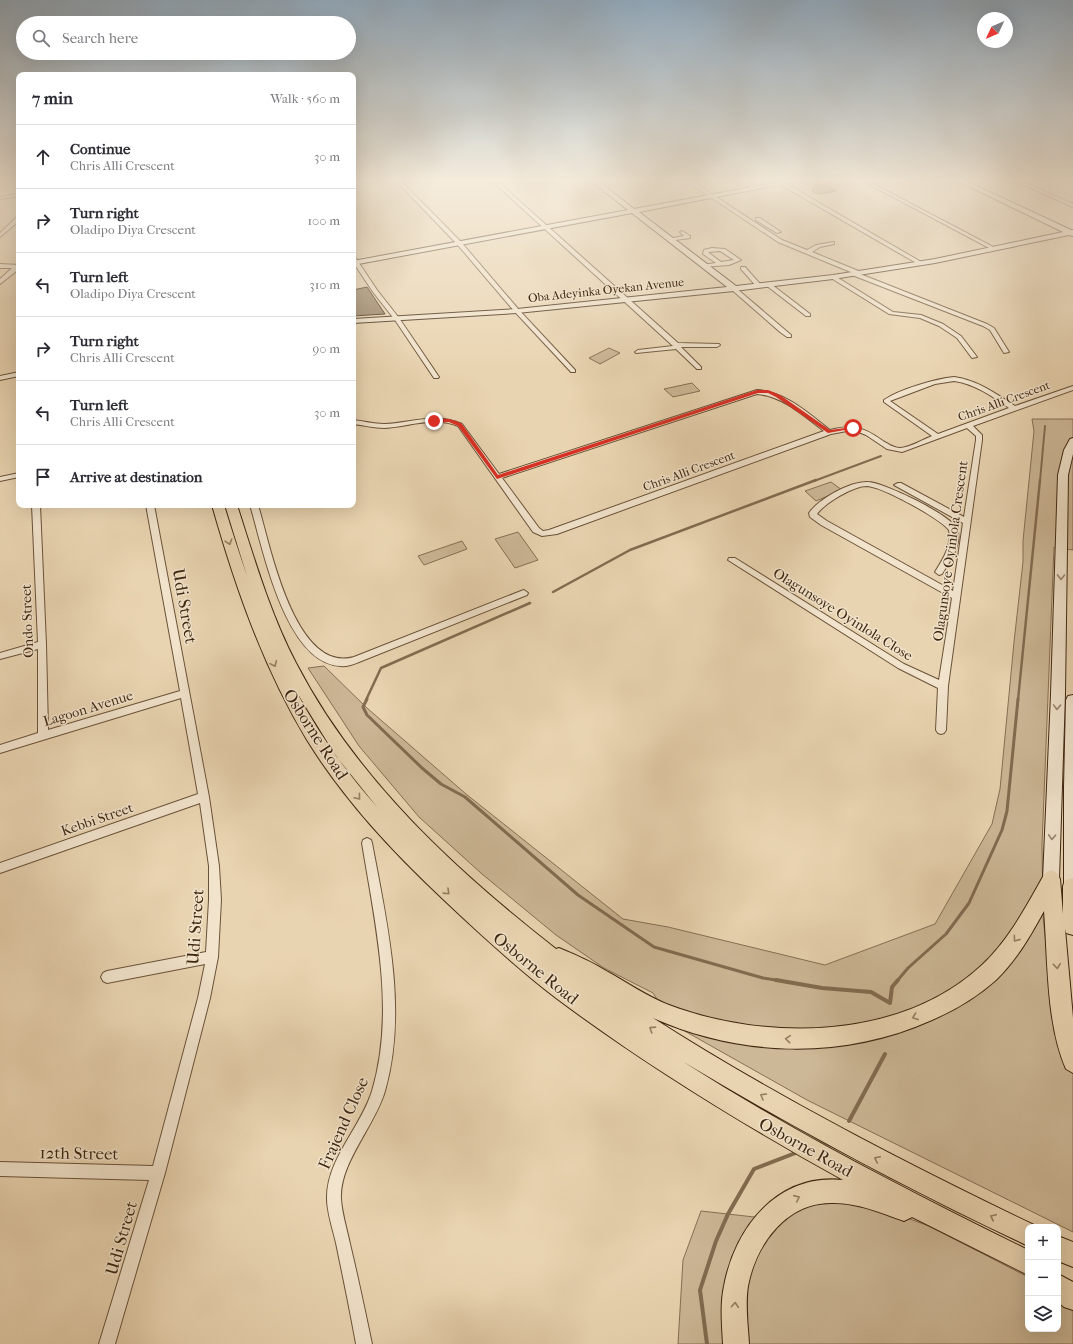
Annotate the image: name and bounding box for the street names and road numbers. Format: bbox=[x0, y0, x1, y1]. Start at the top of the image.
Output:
street label: Oba Adeyinka Oyekan Avenue bbox=[527, 275, 685, 305]
street label: Chris Alli Crescent bbox=[956, 378, 1053, 424]
street label: Chris Alli Crescent bbox=[641, 448, 738, 494]
street label: Olagunsoye Oyinlola Crescent bbox=[929, 460, 972, 643]
street label: Olagunsoye Oyinlola Close bbox=[770, 564, 916, 664]
street label: Udi Street bbox=[169, 567, 201, 645]
street label: Ondo Street bbox=[18, 584, 37, 658]
street label: Osborne Road bbox=[279, 685, 353, 784]
street label: Lagoon Avenue bbox=[41, 687, 135, 730]
street label: Kebbi Street bbox=[59, 799, 136, 840]
street label: Udi Street bbox=[182, 888, 208, 966]
street label: Osborne Road bbox=[489, 927, 583, 1009]
street label: Frajend Close bbox=[314, 1073, 372, 1172]
street label: Osborne Road bbox=[756, 1113, 857, 1181]
street label: 12th Street bbox=[39, 1142, 119, 1164]
street label: Udi Street bbox=[101, 1199, 141, 1277]

